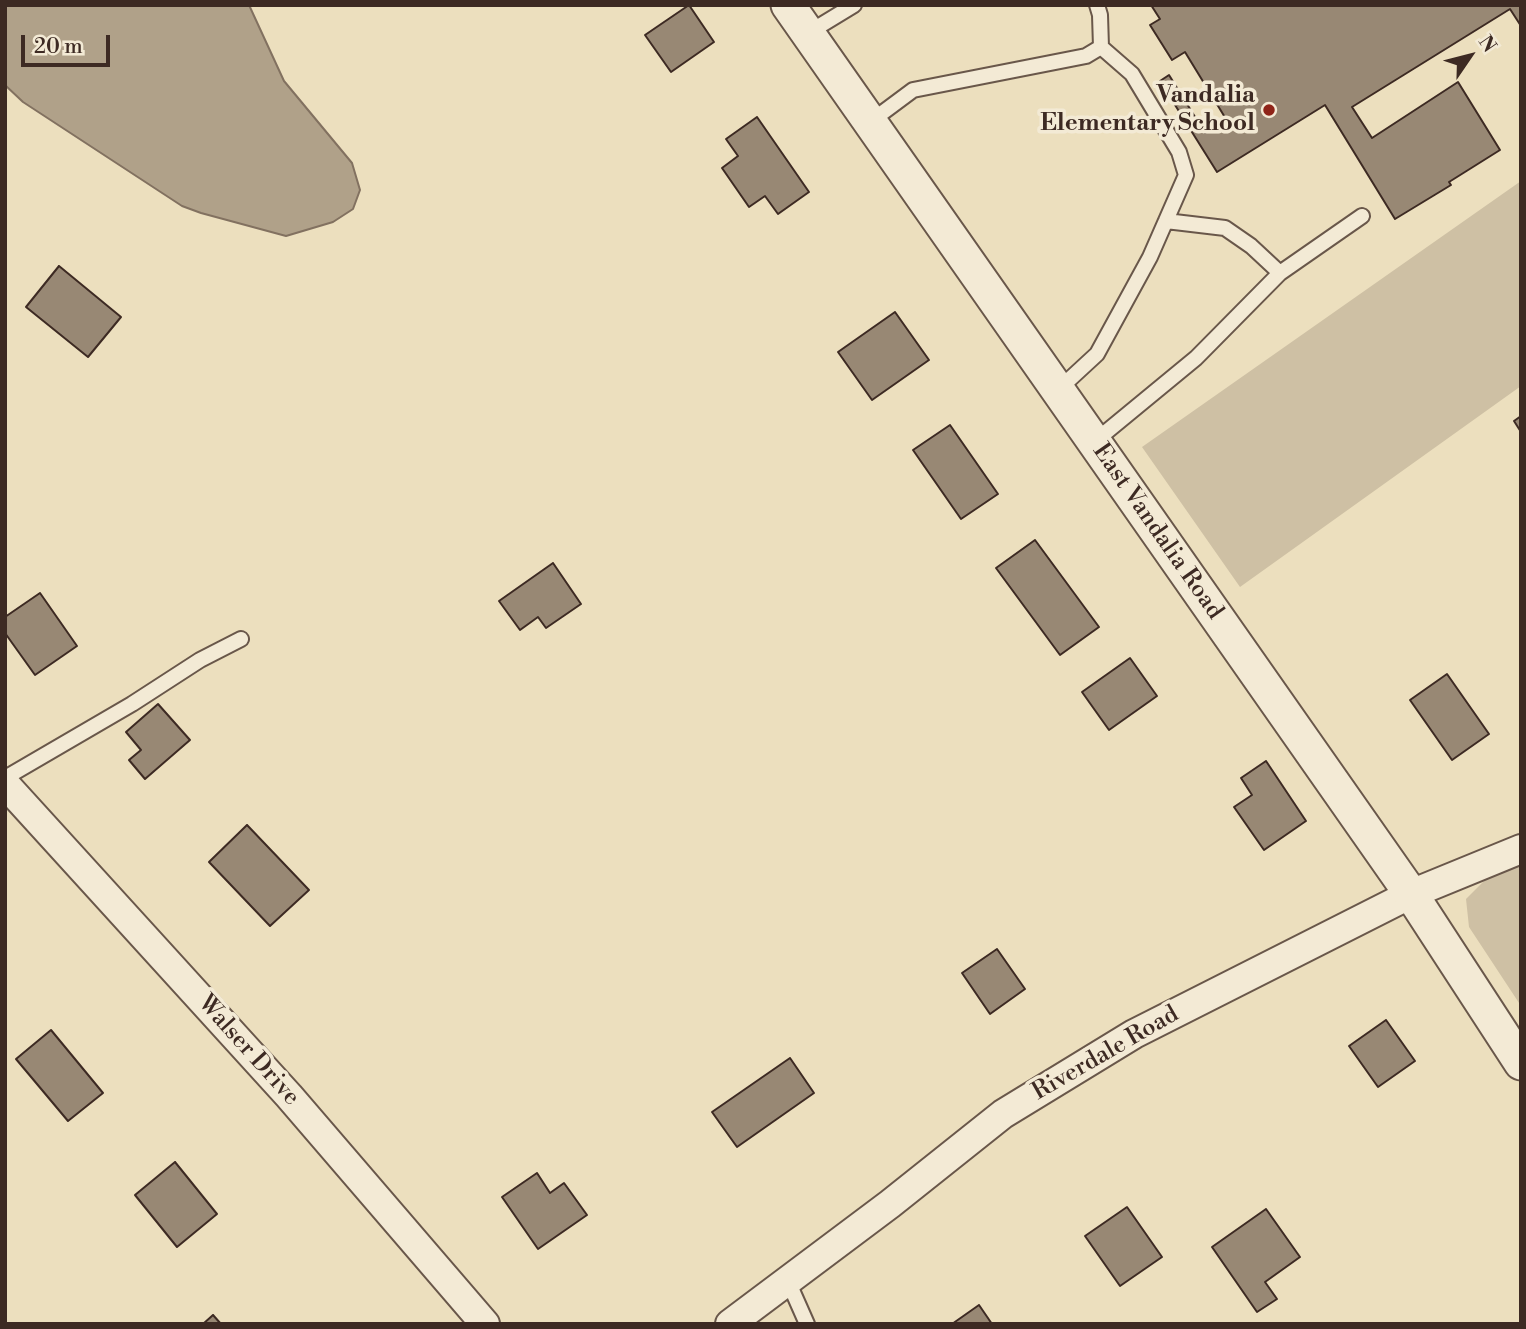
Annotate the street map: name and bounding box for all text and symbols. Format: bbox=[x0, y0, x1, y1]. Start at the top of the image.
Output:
scale bar bbox=[24, 21, 114, 65]
north arrow bbox=[1435, 21, 1505, 91]
text: N bbox=[1473, 31, 1501, 57]
text: 20 m bbox=[34, 34, 83, 60]
place label: Vandalia Elementary School bbox=[1040, 82, 1255, 138]
marker: Vandalia Elementary School bbox=[1261, 102, 1277, 118]
street label: East Vandalia Road bbox=[1086, 439, 1228, 625]
street label: Walser Drive bbox=[191, 990, 305, 1112]
street label: Riverdale Road bbox=[1028, 1001, 1184, 1107]

